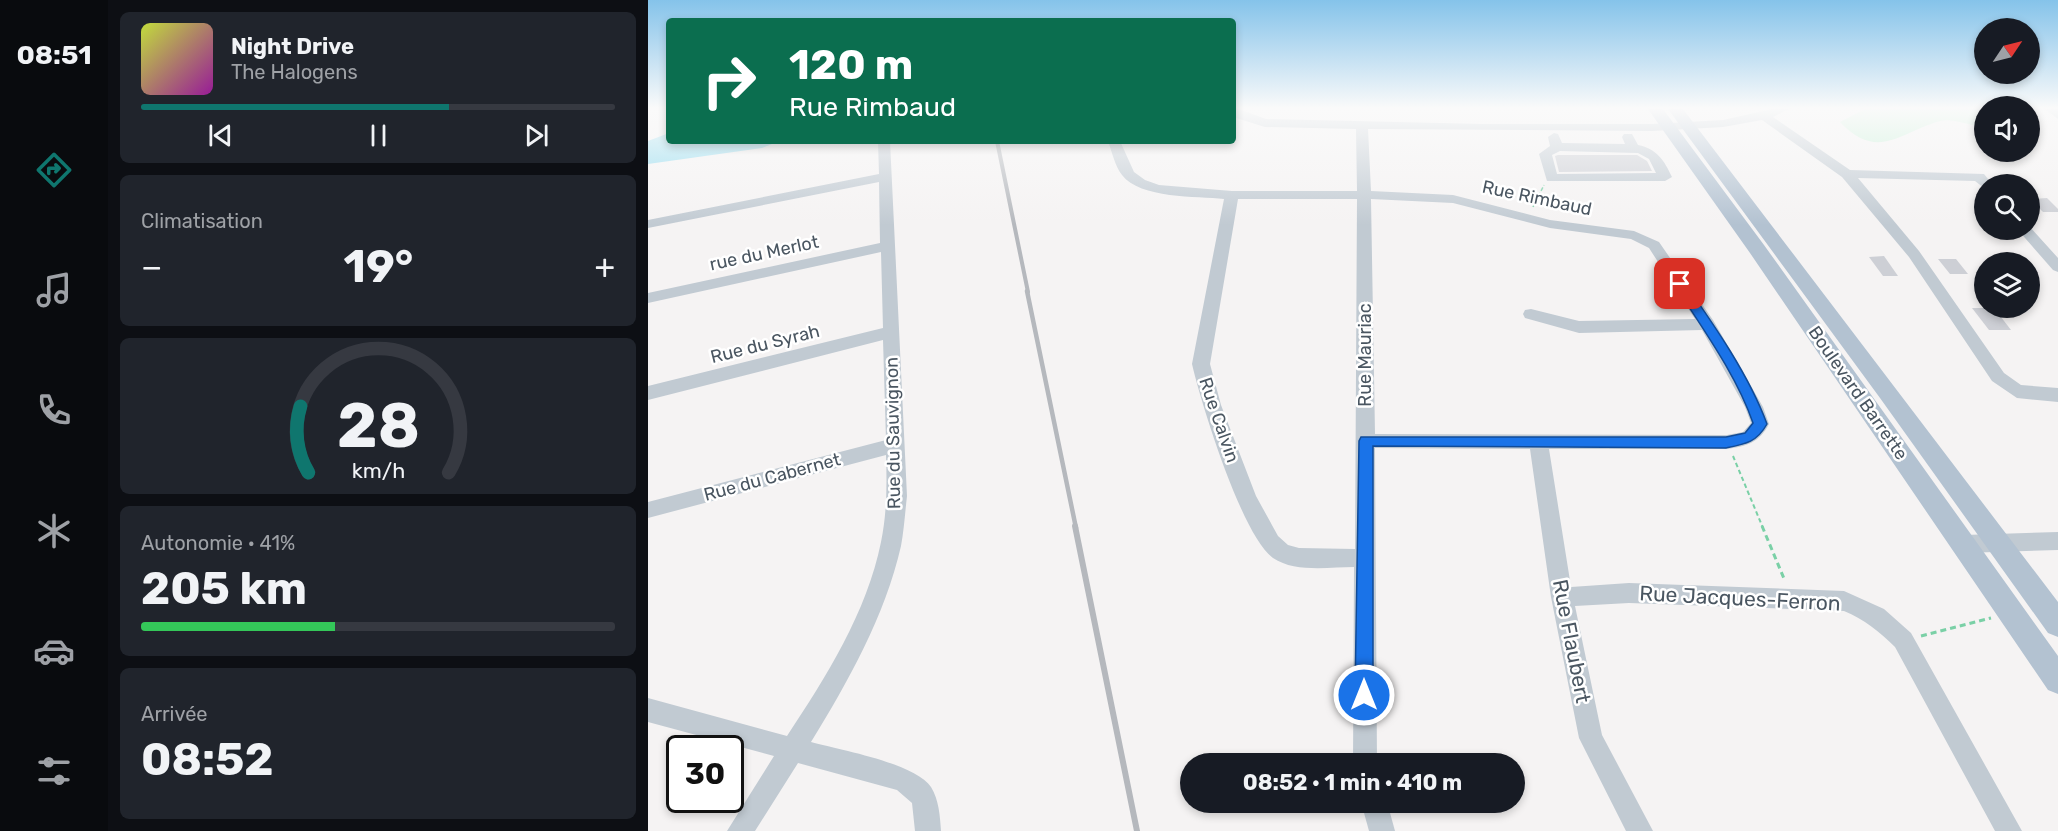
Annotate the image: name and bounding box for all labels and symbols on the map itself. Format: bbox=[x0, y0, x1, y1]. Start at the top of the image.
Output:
north arrow bbox=[1974, 18, 2040, 84]
street label: Rue Rimbaud bbox=[1480, 176, 1594, 220]
street label: rue du Merlot bbox=[707, 231, 821, 275]
pin bbox=[1654, 258, 1705, 309]
street label: Rue Mauriac bbox=[1354, 303, 1376, 407]
street label: Rue du Syrah bbox=[708, 320, 822, 368]
street label: Boulevard Barrette bbox=[1804, 322, 1912, 464]
street label: Rue du Sauvignon bbox=[881, 357, 905, 509]
street label: Rue Calvin bbox=[1194, 375, 1244, 465]
street label: Rue du Cabernet bbox=[701, 448, 843, 506]
street label: Rue Flaubert bbox=[1548, 577, 1596, 705]
street label: Rue Jacques-Ferron bbox=[1639, 580, 1841, 616]
position arrow bbox=[1332, 663, 1396, 727]
speed limit sign: 30 bbox=[666, 735, 744, 813]

